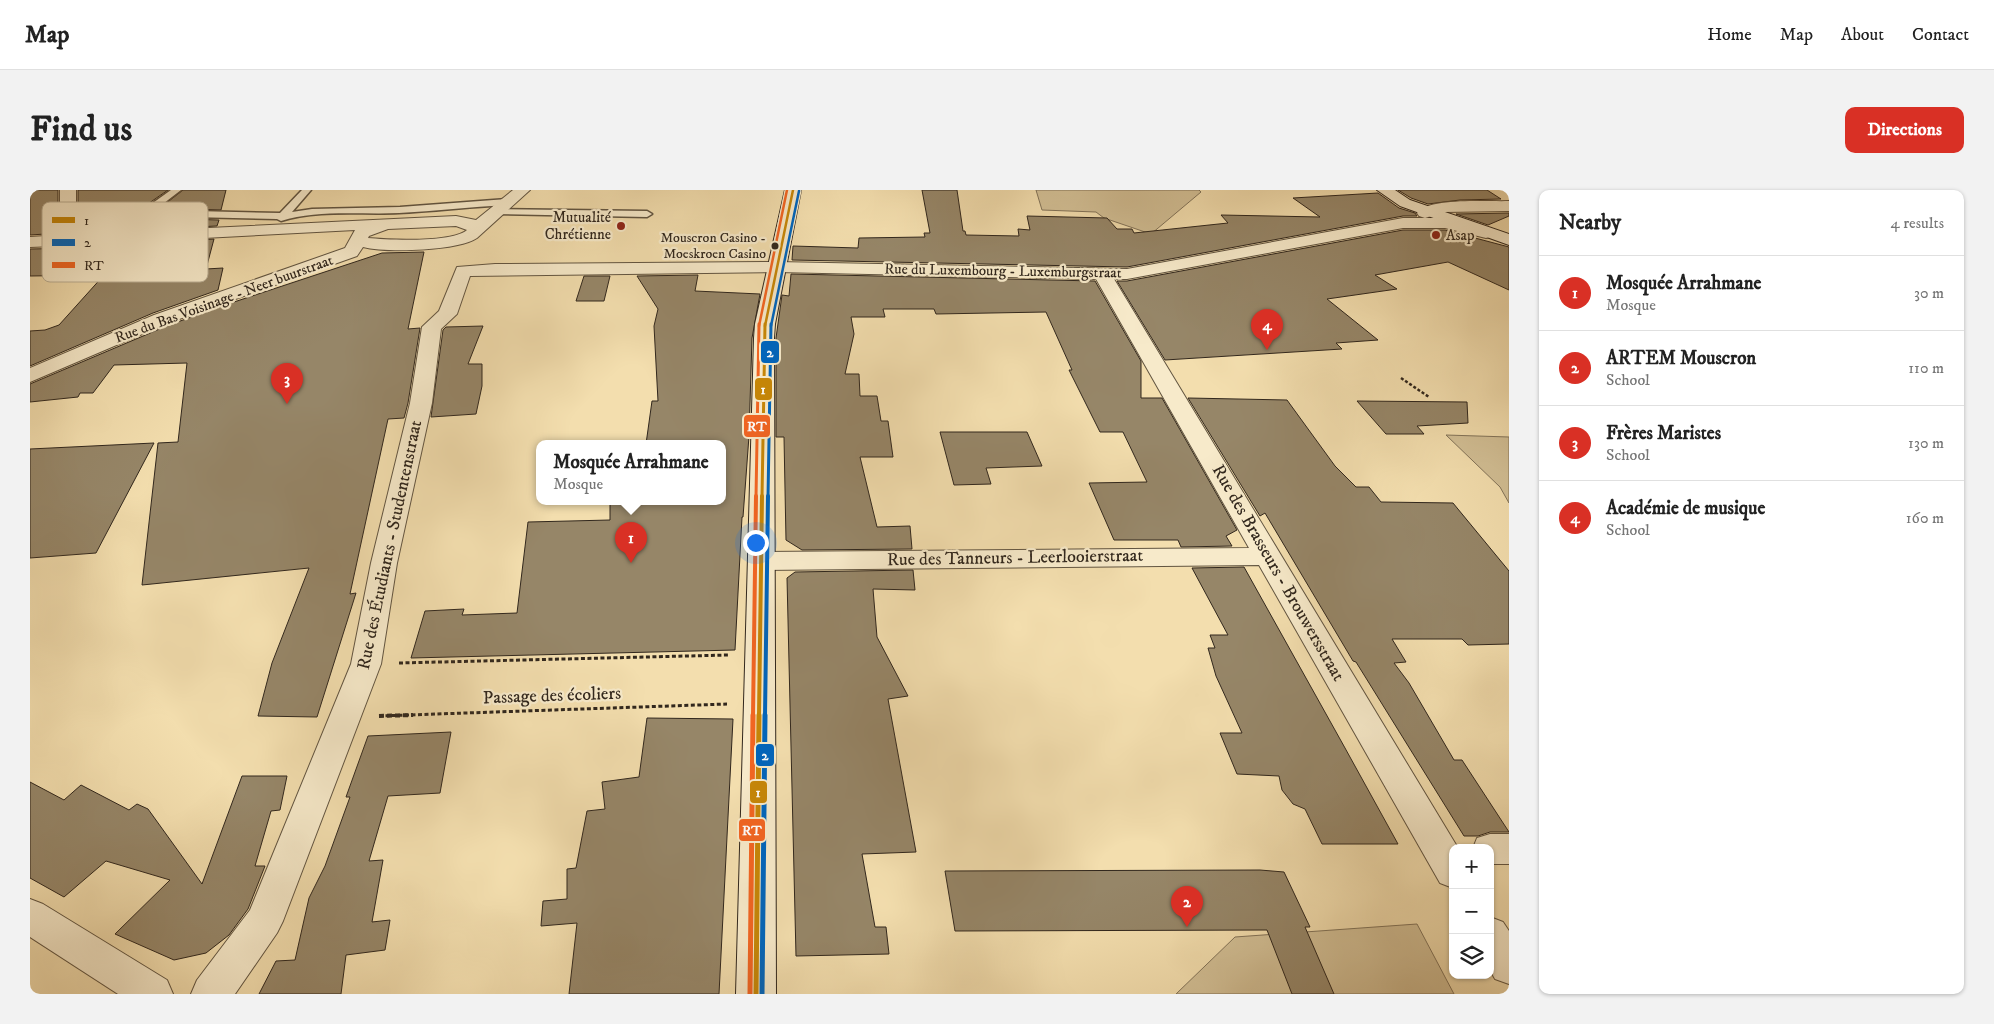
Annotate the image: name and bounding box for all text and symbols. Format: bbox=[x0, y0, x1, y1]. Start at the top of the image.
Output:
text: Map bbox=[25, 20, 69, 50]
text: Home bbox=[1707, 24, 1752, 46]
text: Map bbox=[1780, 24, 1813, 46]
text: About bbox=[1841, 24, 1884, 46]
text: Contact bbox=[1912, 24, 1969, 46]
button: Directions bbox=[1845, 107, 1964, 153]
text: Find us bbox=[30, 108, 132, 152]
legend bbox=[42, 202, 208, 282]
place label: Mutualité Chrétienne bbox=[545, 208, 612, 244]
text: Nearby bbox=[1559, 210, 1621, 236]
text: 1 bbox=[84, 212, 89, 230]
text: 4 results bbox=[1891, 213, 1944, 233]
marker: Mutualité Chrétienne bbox=[615, 220, 627, 232]
place label: Asap bbox=[1446, 226, 1475, 245]
place label: Mouscron Casino - Moeskroen Casino bbox=[661, 229, 766, 263]
marker: Asap bbox=[1430, 229, 1442, 241]
text: 2 bbox=[84, 234, 91, 252]
marker: Mouscron Casino - Moeskroen Casino bbox=[770, 241, 780, 251]
street label: Rue du Bas Voisinage - Neer buurstraat bbox=[112, 251, 336, 347]
text: RT bbox=[84, 257, 104, 275]
street label: Rue du Luxembourg - Luxemburgstraat bbox=[884, 259, 1122, 283]
text: Mosquée Arrahmane bbox=[1606, 272, 1761, 295]
text: 1 bbox=[1572, 283, 1578, 303]
text: 30 m bbox=[1914, 283, 1944, 303]
text: Mosque bbox=[1606, 295, 1656, 315]
pin: 4 bbox=[1251, 309, 1283, 350]
line badge: 2 bbox=[760, 340, 780, 364]
text: 2 bbox=[767, 344, 775, 362]
text: ARTEM Mouscron bbox=[1606, 347, 1756, 370]
text: 2 bbox=[1571, 358, 1579, 378]
text: 110 m bbox=[1908, 358, 1944, 378]
pin: 3 bbox=[271, 363, 303, 404]
text: School bbox=[1606, 370, 1650, 390]
line badge: 1 bbox=[754, 377, 773, 401]
text: 1 bbox=[760, 381, 766, 399]
line badge: RT bbox=[743, 414, 771, 438]
street label: Rue des Étudiants - Studentenstraat bbox=[353, 418, 427, 672]
text: RT bbox=[747, 418, 767, 436]
text: Frères Maristes bbox=[1606, 422, 1721, 445]
text: 3 bbox=[1572, 433, 1578, 453]
text: 130 m bbox=[1908, 433, 1944, 453]
popup bbox=[536, 440, 726, 505]
text: School bbox=[1606, 445, 1650, 465]
text: Mosquée Arrahmane bbox=[553, 451, 709, 474]
street label: Rue des Brasseurs - Brouwersstraat bbox=[1207, 461, 1349, 685]
text: Mosque bbox=[553, 474, 603, 494]
text: Académie de musique bbox=[1606, 497, 1765, 520]
text: 4 bbox=[1570, 508, 1580, 528]
text: 160 m bbox=[1906, 508, 1944, 528]
text: School bbox=[1606, 520, 1650, 540]
pin: 1 bbox=[615, 522, 647, 563]
your location bbox=[743, 530, 769, 556]
street label: Rue des Tanneurs - Leerlooierstraat bbox=[887, 545, 1144, 571]
street label: Passage des écoliers bbox=[483, 683, 621, 709]
line badge: 2 bbox=[755, 743, 775, 767]
text: 2 bbox=[762, 747, 770, 765]
line badge: 1 bbox=[749, 780, 768, 804]
text: 1 bbox=[755, 784, 761, 802]
line badge: RT bbox=[738, 818, 766, 842]
text: RT bbox=[742, 822, 762, 840]
map controls bbox=[1449, 844, 1494, 979]
button: + bbox=[1449, 844, 1494, 889]
pin: 2 bbox=[1171, 886, 1203, 927]
button: − bbox=[1449, 889, 1494, 934]
button: layers bbox=[1449, 934, 1494, 979]

